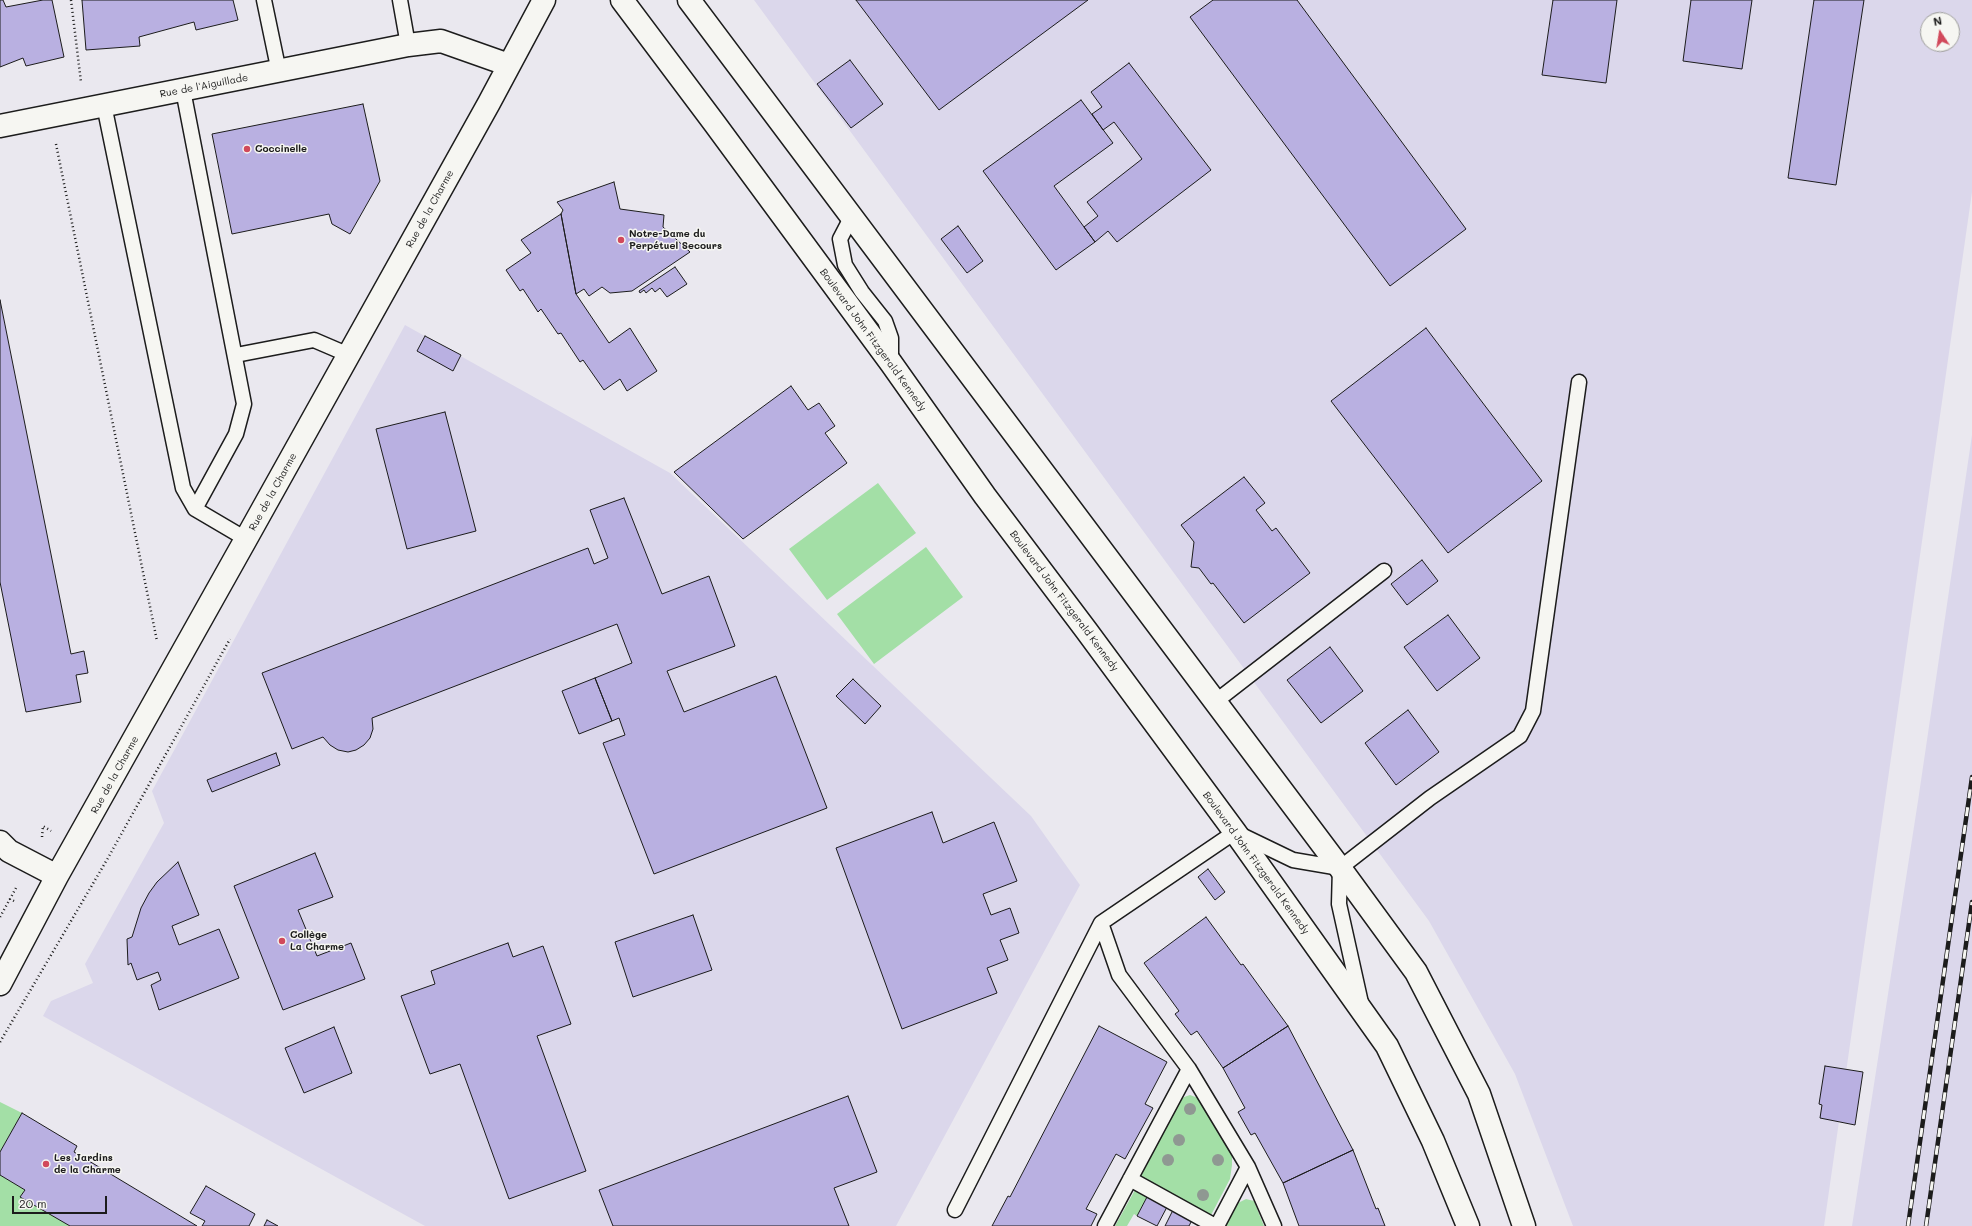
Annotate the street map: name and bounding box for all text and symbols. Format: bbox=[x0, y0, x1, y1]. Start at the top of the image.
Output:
north arrow bbox=[1920, 12, 1960, 52]
text: N bbox=[1932, 13, 1943, 29]
street label: Rue de l'Aiguillade bbox=[159, 72, 249, 100]
place label: Coccinelle bbox=[255, 143, 307, 155]
marker: Coccinelle bbox=[242, 144, 252, 154]
street label: Rue de la Charme bbox=[404, 168, 456, 250]
place label: Notre-Dame du Perpétuel Secours bbox=[629, 228, 722, 252]
marker: Notre-Dame du Perpétuel Secours bbox=[616, 235, 626, 245]
street label: Boulevard John Fitzgerald Kennedy bbox=[817, 266, 929, 414]
street label: Rue de la Charme bbox=[247, 451, 299, 533]
street label: Boulevard John Fitzgerald Kennedy bbox=[1007, 528, 1121, 674]
street label: Rue de la Charme bbox=[89, 734, 141, 816]
street label: Boulevard John Fitzgerald Kennedy bbox=[1200, 789, 1312, 937]
place label: Collège La Charme bbox=[290, 929, 344, 952]
marker: Collège La Charme bbox=[277, 936, 287, 946]
place label: Les Jardins de la Charme bbox=[54, 1152, 121, 1176]
marker: Les Jardins de la Charme bbox=[41, 1159, 51, 1169]
scale bar bbox=[14, 1188, 109, 1214]
text: 20 m bbox=[19, 1195, 47, 1211]

